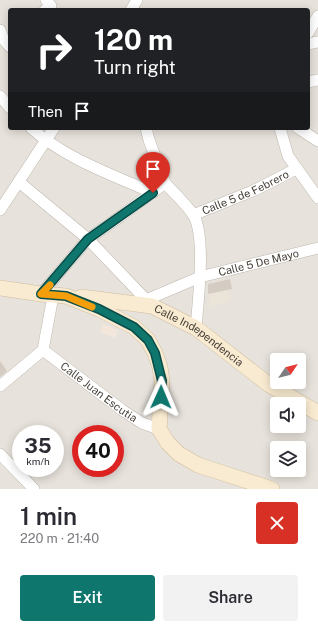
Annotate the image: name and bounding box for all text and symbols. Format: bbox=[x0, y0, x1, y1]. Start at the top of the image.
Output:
text: 120 m bbox=[94, 23, 173, 56]
icon: right bbox=[28, 24, 80, 76]
text: Turn right bbox=[94, 57, 176, 78]
icon: arrive bbox=[71, 100, 93, 122]
text: Then bbox=[28, 103, 63, 120]
pin bbox=[136, 152, 170, 193]
icon: arrive bbox=[142, 158, 164, 180]
street label: Calle 5 de Febrero bbox=[200, 168, 291, 217]
street label: Calle 5 De Mayo bbox=[217, 247, 300, 278]
street label: Calle Independencia bbox=[152, 302, 246, 369]
north arrow bbox=[270, 353, 306, 389]
map controls bbox=[270, 353, 306, 477]
street label: Calle Juan Escutia bbox=[58, 360, 139, 424]
position arrow bbox=[140, 376, 182, 418]
button: sound bbox=[270, 397, 306, 433]
speed limit sign: 40 bbox=[72, 425, 124, 477]
text: 35 bbox=[25, 434, 51, 458]
button: layers bbox=[270, 441, 306, 477]
text: km/h bbox=[26, 455, 50, 467]
text: 1 min bbox=[20, 502, 77, 530]
button: close bbox=[256, 502, 298, 544]
text: 220 m · 21:40 bbox=[20, 531, 99, 546]
button: Exit bbox=[20, 575, 155, 621]
button: Share bbox=[163, 575, 298, 621]

